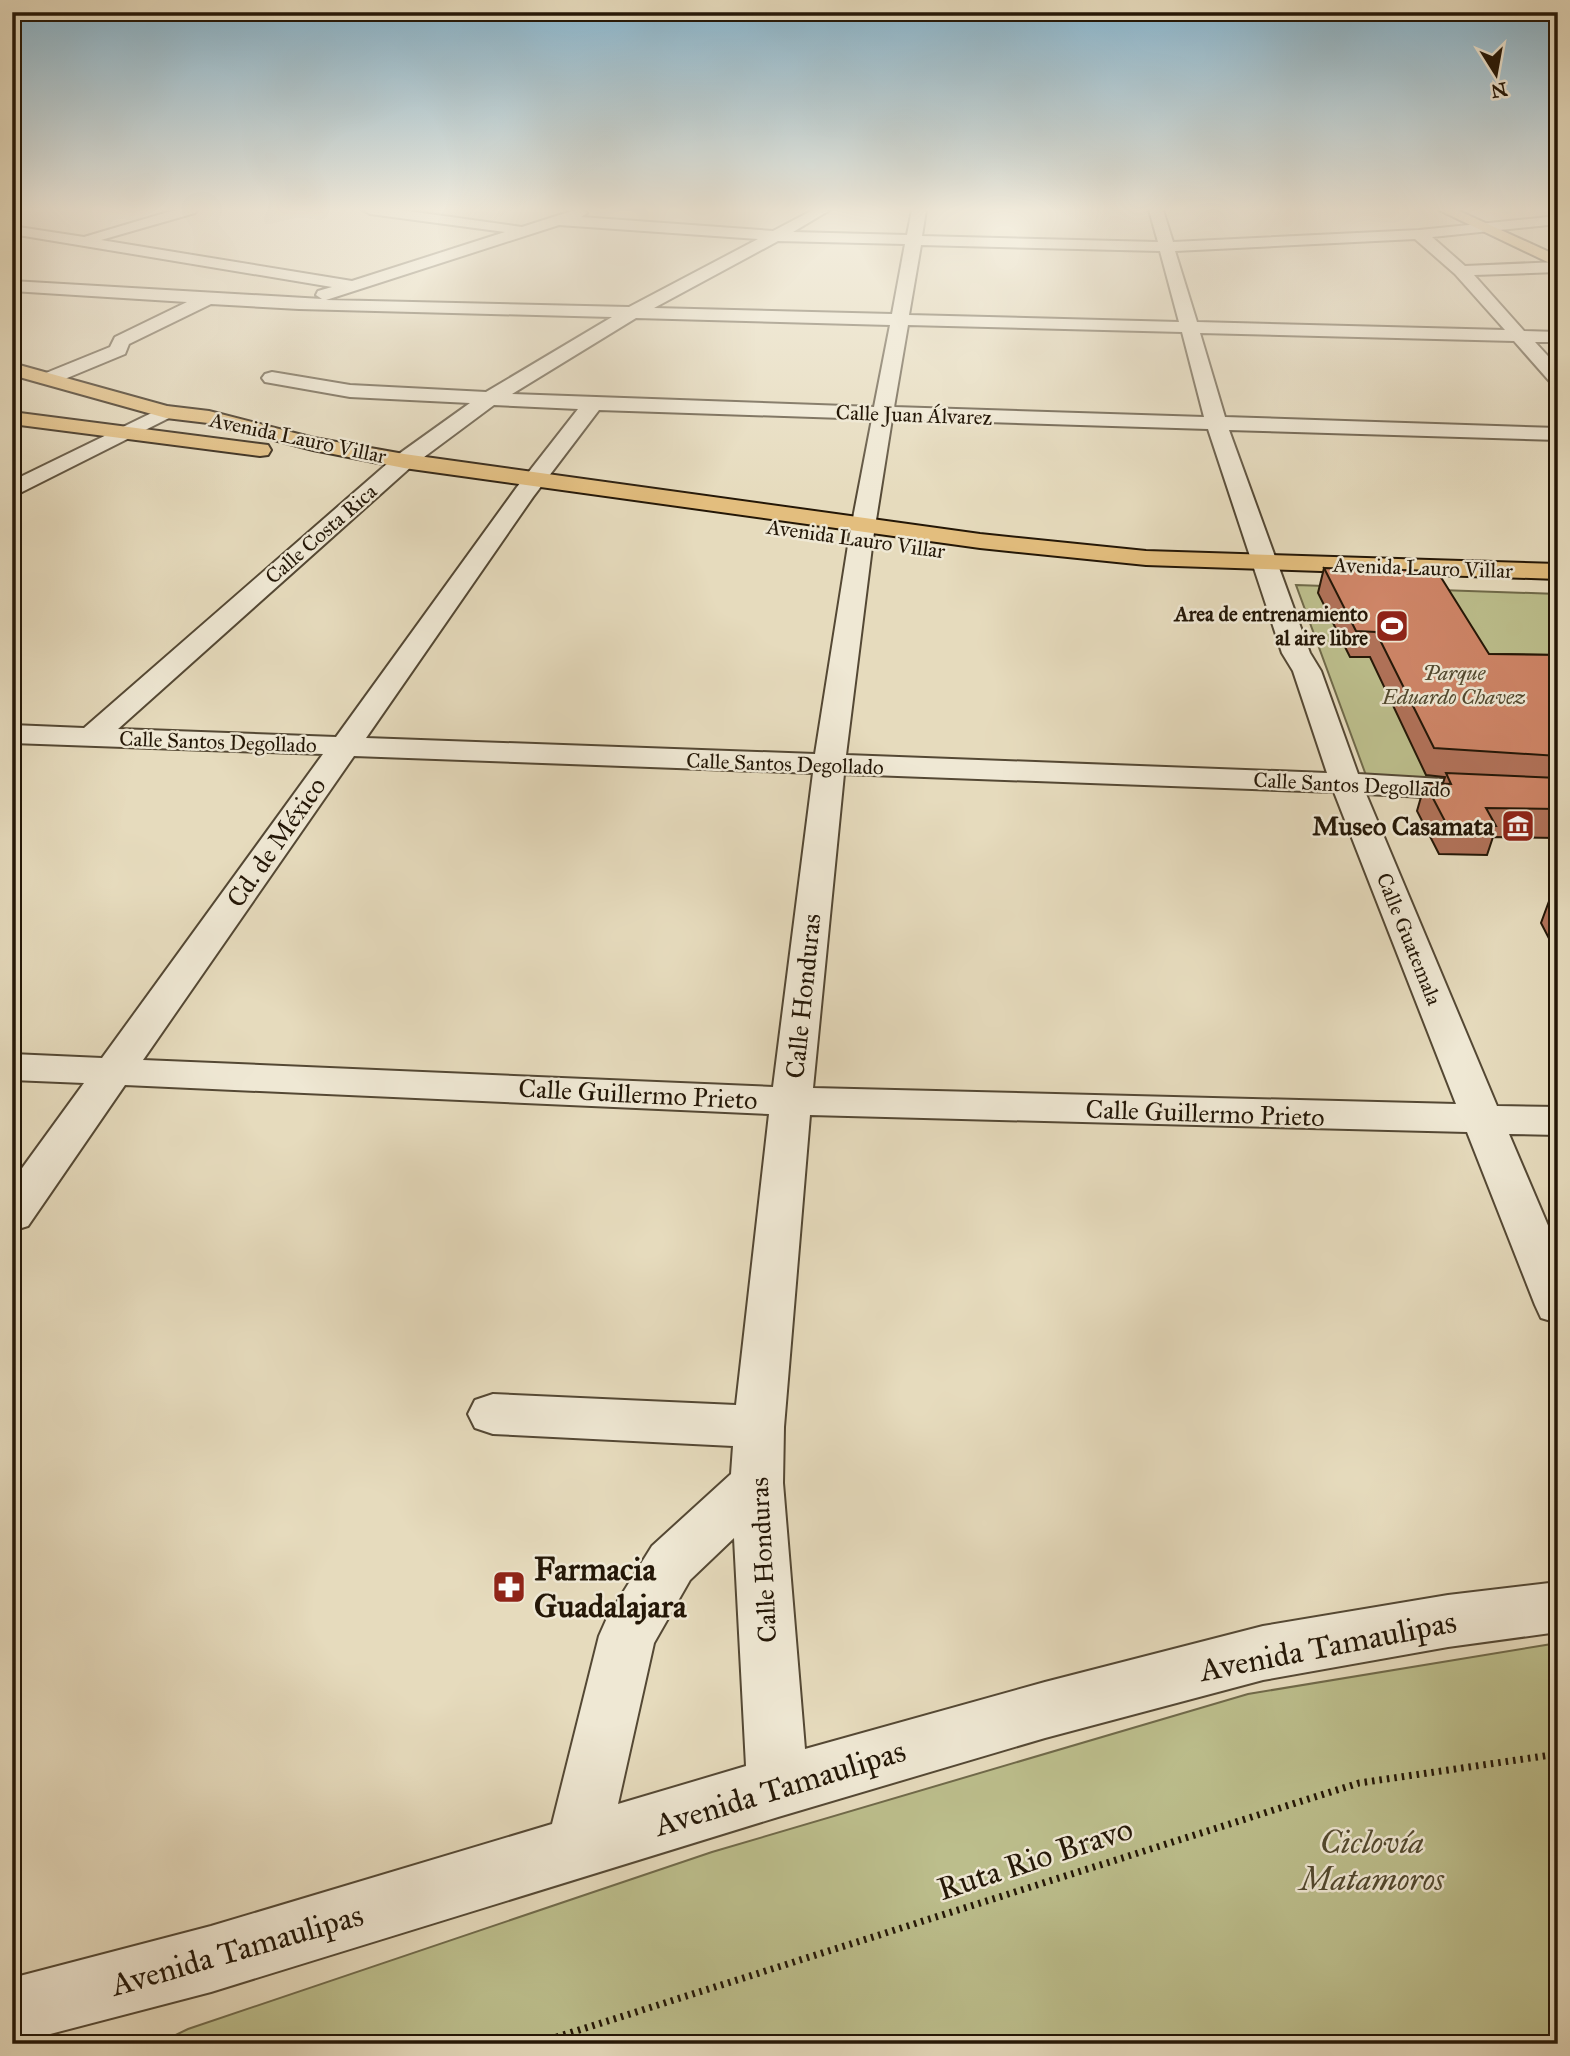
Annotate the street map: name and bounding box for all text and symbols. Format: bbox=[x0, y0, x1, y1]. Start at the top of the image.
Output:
north arrow bbox=[1462, 38, 1532, 108]
text: N bbox=[1489, 77, 1509, 103]
street label: Calle Juan Álvarez bbox=[835, 399, 993, 431]
street label: Avenida Lauro Villar bbox=[206, 406, 389, 469]
street label: Calle Costa Rica bbox=[260, 478, 382, 590]
street label: Avenida Lauro Villar bbox=[764, 513, 947, 564]
street label: Avenida Lauro Villar bbox=[1332, 552, 1513, 584]
place label: Area de entrenamiento al aire libre bbox=[1172, 601, 1368, 651]
sports icon: Area de entrenamiento al aire libre bbox=[1373, 607, 1411, 645]
park label: Parque Eduardo Chavez bbox=[1381, 660, 1526, 710]
street label: Calle Santos Degollado bbox=[119, 726, 317, 758]
street label: Calle Santos Degollado bbox=[686, 748, 884, 780]
street label: Calle Santos Degollado bbox=[1253, 767, 1452, 803]
street label: Cd. de México bbox=[219, 771, 333, 913]
museum icon: Museo Casamata bbox=[1499, 807, 1537, 845]
place label: Museo Casamata bbox=[1312, 810, 1495, 842]
street label: Calle Guatemala bbox=[1371, 869, 1447, 1009]
street label: Calle Honduras bbox=[778, 912, 828, 1080]
street label: Calle Guillermo Prieto bbox=[518, 1072, 758, 1116]
street label: Calle Guillermo Prieto bbox=[1085, 1093, 1325, 1133]
street label: Calle Honduras bbox=[743, 1476, 783, 1644]
place label: Farmacia Guadalajara bbox=[534, 1550, 688, 1626]
pharmacy icon: Farmacia Guadalajara bbox=[490, 1568, 528, 1606]
street label: Avenida Tamaulipas bbox=[1194, 1602, 1460, 1690]
street label: Avenida Tamaulipas bbox=[648, 1731, 910, 1845]
street label: Ruta Rio Bravo bbox=[932, 1809, 1138, 1909]
park label: Ciclovía Matamoros bbox=[1297, 1823, 1445, 1899]
street label: Avenida Tamaulipas bbox=[104, 1895, 368, 2005]

